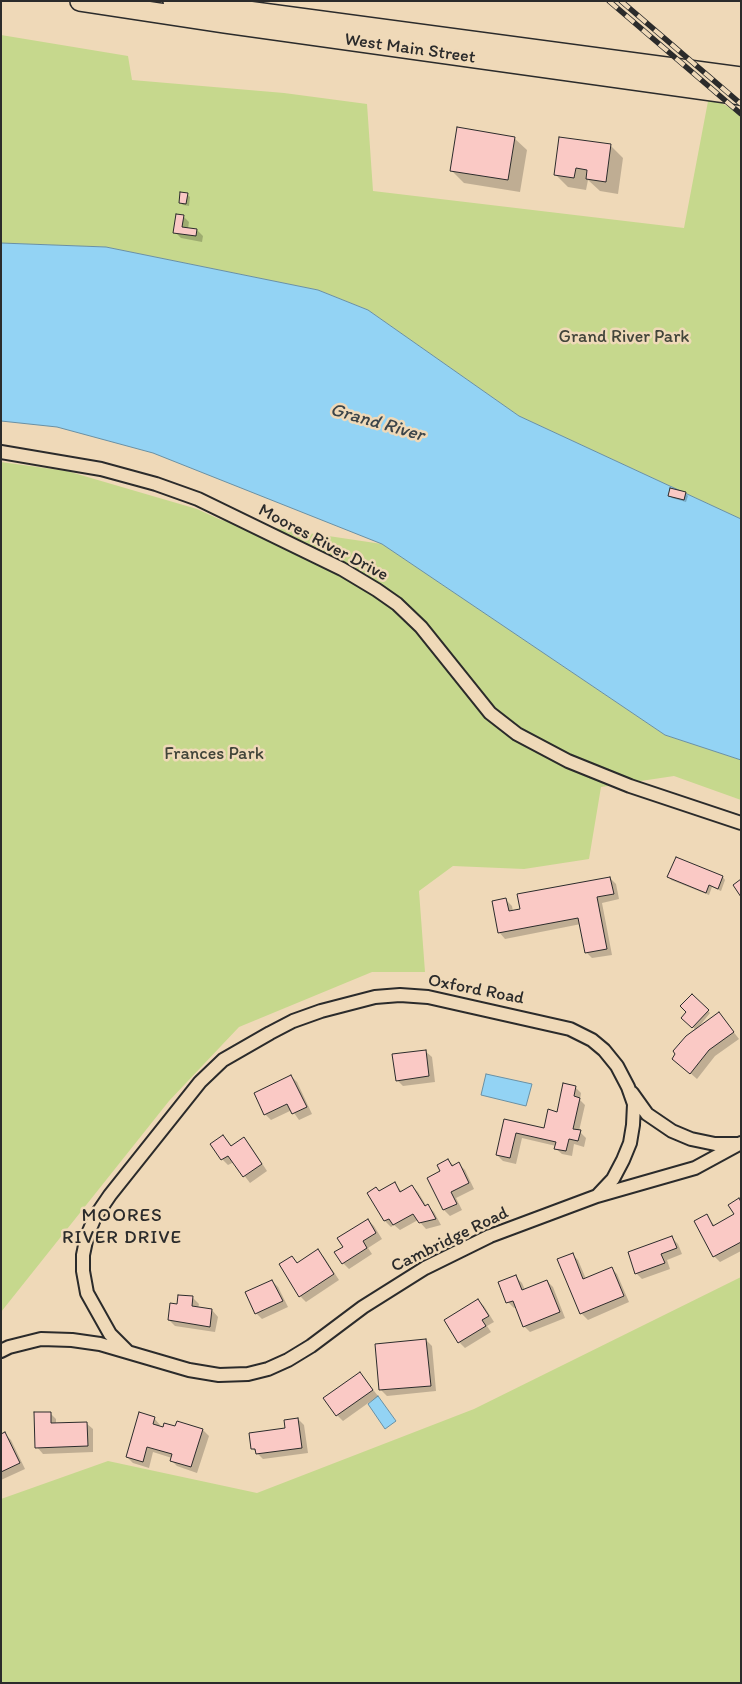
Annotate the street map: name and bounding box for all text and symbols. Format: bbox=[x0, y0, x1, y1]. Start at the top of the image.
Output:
street label: West Main Street bbox=[343, 29, 477, 69]
park label: Grand River Park bbox=[559, 326, 689, 348]
water label: Grand River bbox=[327, 399, 427, 447]
street label: Moores River Drive bbox=[254, 500, 392, 586]
park label: Frances Park bbox=[164, 743, 264, 765]
street label: Oxford Road bbox=[426, 970, 526, 1010]
street label: Cambridge Road bbox=[388, 1202, 512, 1278]
district label: MOORES RIVER DRIVE bbox=[60, 1205, 184, 1249]

